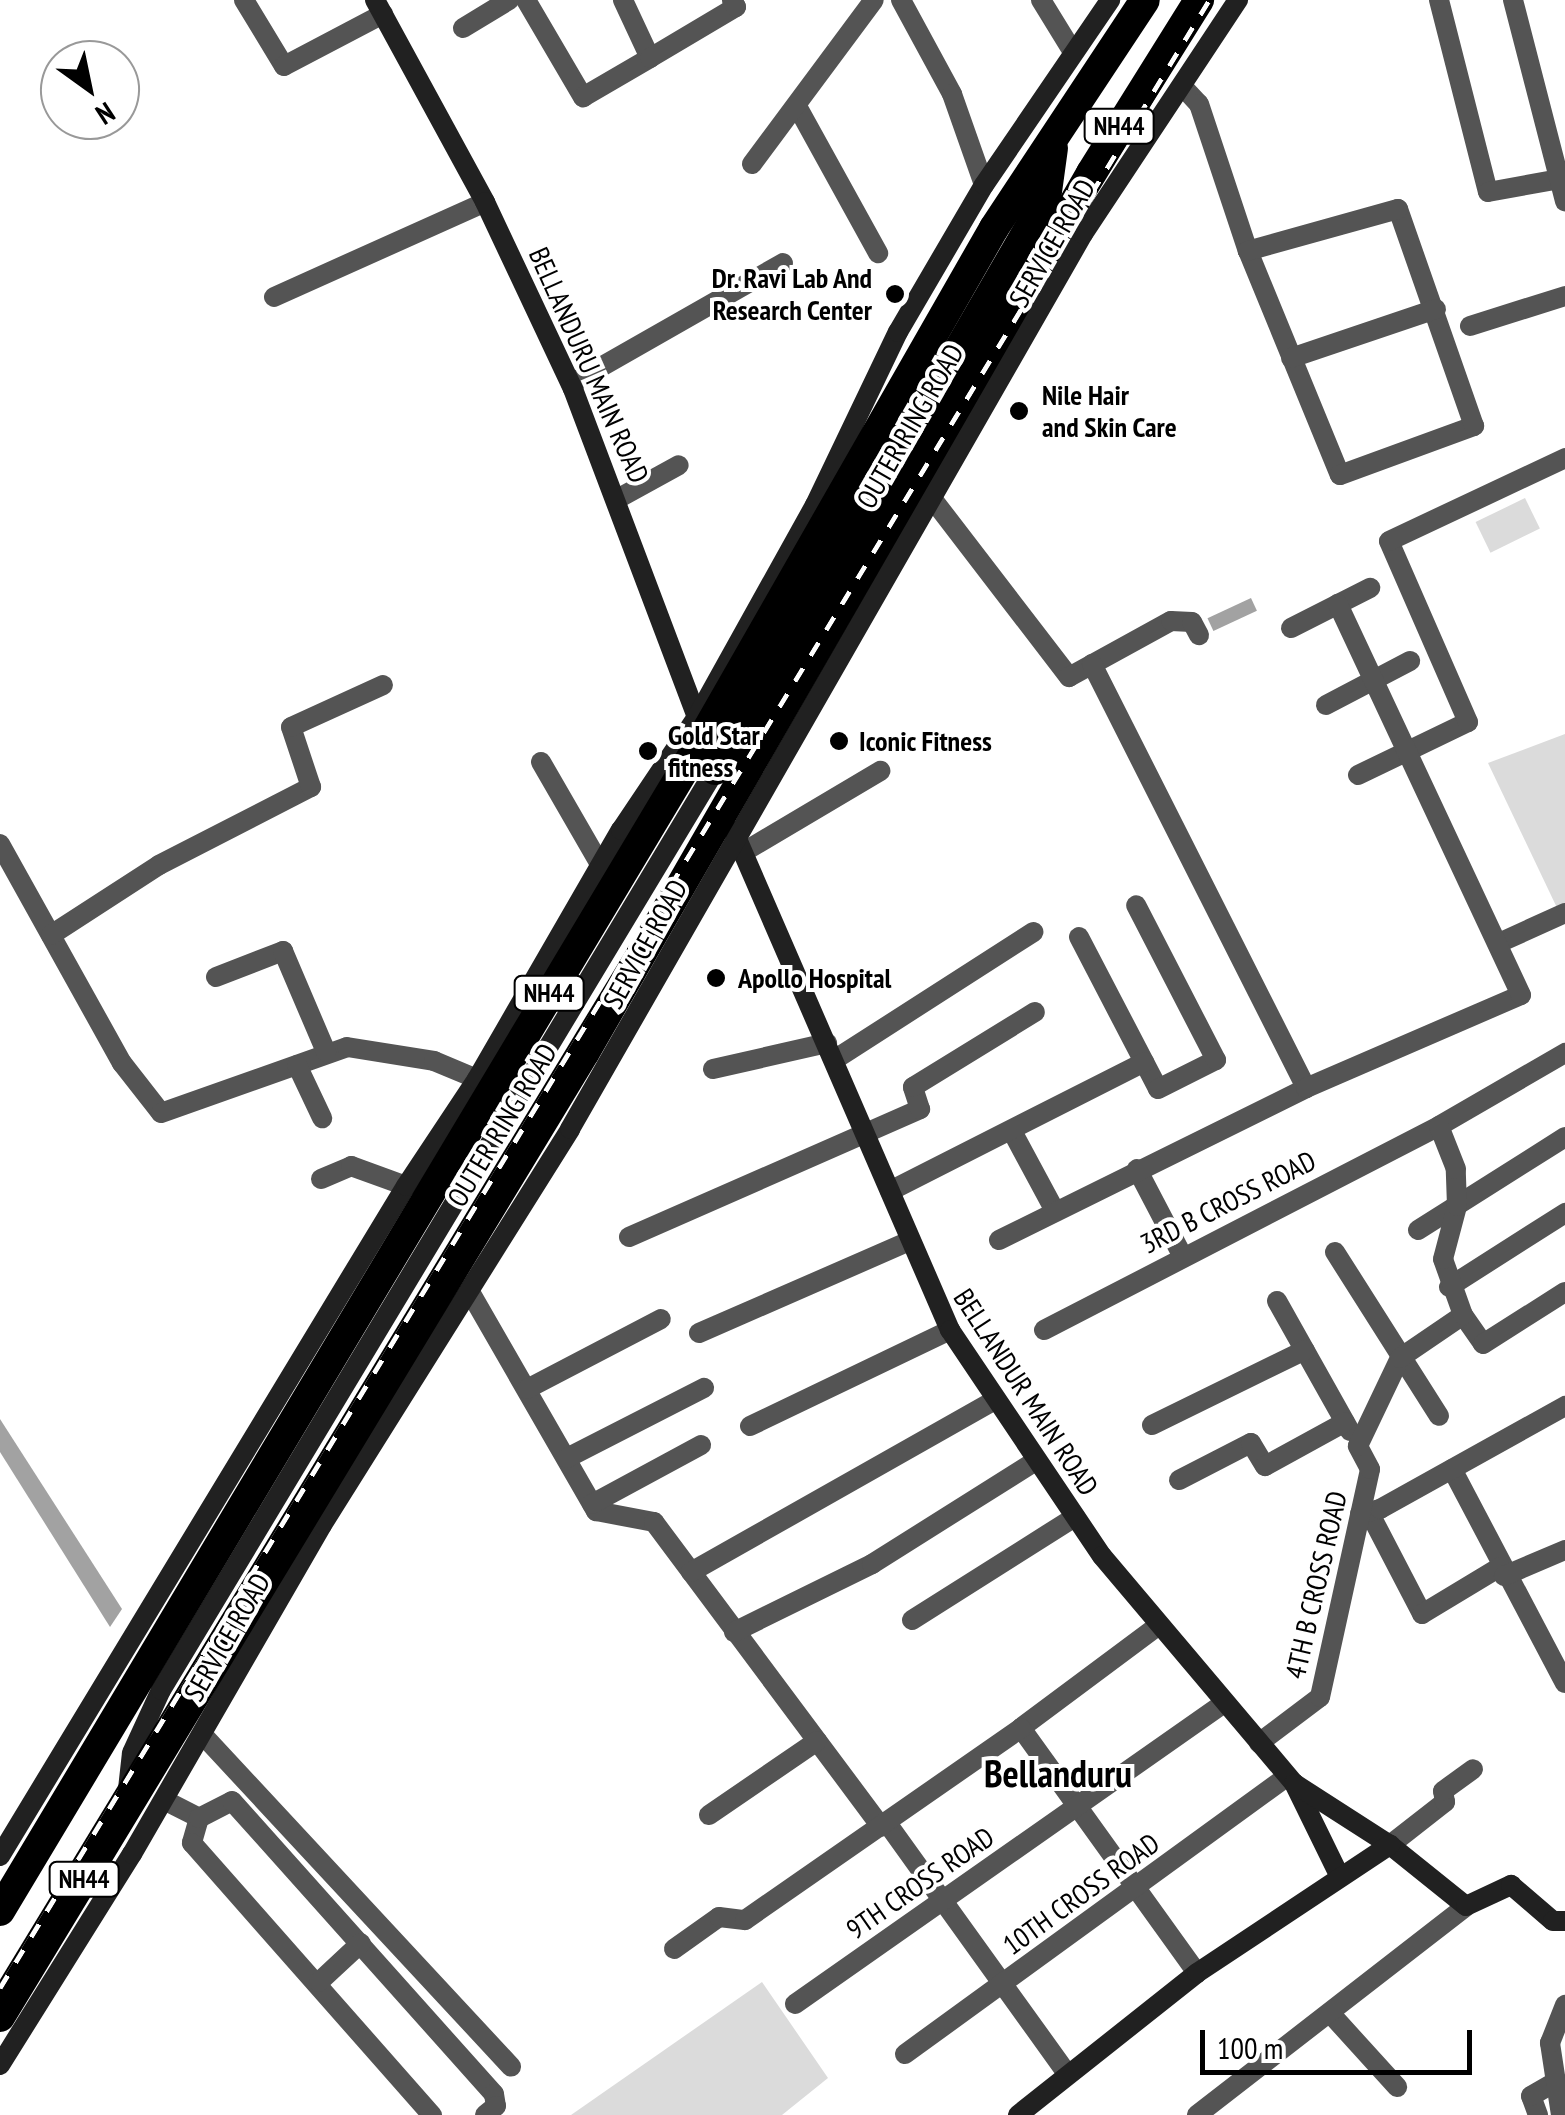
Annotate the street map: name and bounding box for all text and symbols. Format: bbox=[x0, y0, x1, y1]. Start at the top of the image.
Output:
north arrow bbox=[40, 40, 140, 140]
text: N bbox=[89, 94, 122, 134]
road number: NH44 bbox=[1082, 106, 1156, 146]
street label: SERVICE ROAD bbox=[1002, 173, 1102, 313]
street label: BELLANDURU MAIN ROAD bbox=[522, 242, 656, 488]
place label: Dr. Ravi Lab And Research Center bbox=[709, 261, 872, 327]
marker: Dr. Ravi Lab And Research Center bbox=[882, 281, 908, 307]
street label: OUTER RING ROAD bbox=[849, 338, 971, 514]
place label: Nile Hair and Skin Care bbox=[1042, 378, 1177, 444]
marker: Nile Hair and Skin Care bbox=[1006, 398, 1032, 424]
place label: Gold Star fitness bbox=[668, 718, 760, 784]
place label: Iconic Fitness bbox=[859, 724, 992, 758]
marker: Iconic Fitness bbox=[828, 730, 850, 752]
marker: Gold Star fitness bbox=[637, 740, 659, 762]
street label: SERVICE ROAD bbox=[596, 874, 694, 1014]
place label: Apollo Hospital bbox=[738, 961, 891, 995]
marker: Apollo Hospital bbox=[703, 965, 729, 991]
road number: NH44 bbox=[512, 973, 586, 1013]
street label: OUTER RING ROAD bbox=[440, 1037, 564, 1213]
street label: 3RD B CROSS ROAD bbox=[1135, 1143, 1321, 1261]
street label: BELLANDUR MAIN ROAD bbox=[947, 1282, 1105, 1502]
street label: 4TH B CROSS ROAD bbox=[1278, 1488, 1354, 1682]
street label: SERVICE ROAD bbox=[177, 1567, 277, 1707]
district label: Bellanduru bbox=[984, 1750, 1132, 1796]
street label: 9TH CROSS ROAD bbox=[840, 1820, 1000, 1946]
street label: 10TH CROSS ROAD bbox=[996, 1826, 1166, 1962]
road number: NH44 bbox=[46, 1859, 122, 1899]
scale bar bbox=[1205, 2010, 1478, 2072]
text: 100 m bbox=[1217, 2028, 1283, 2067]

